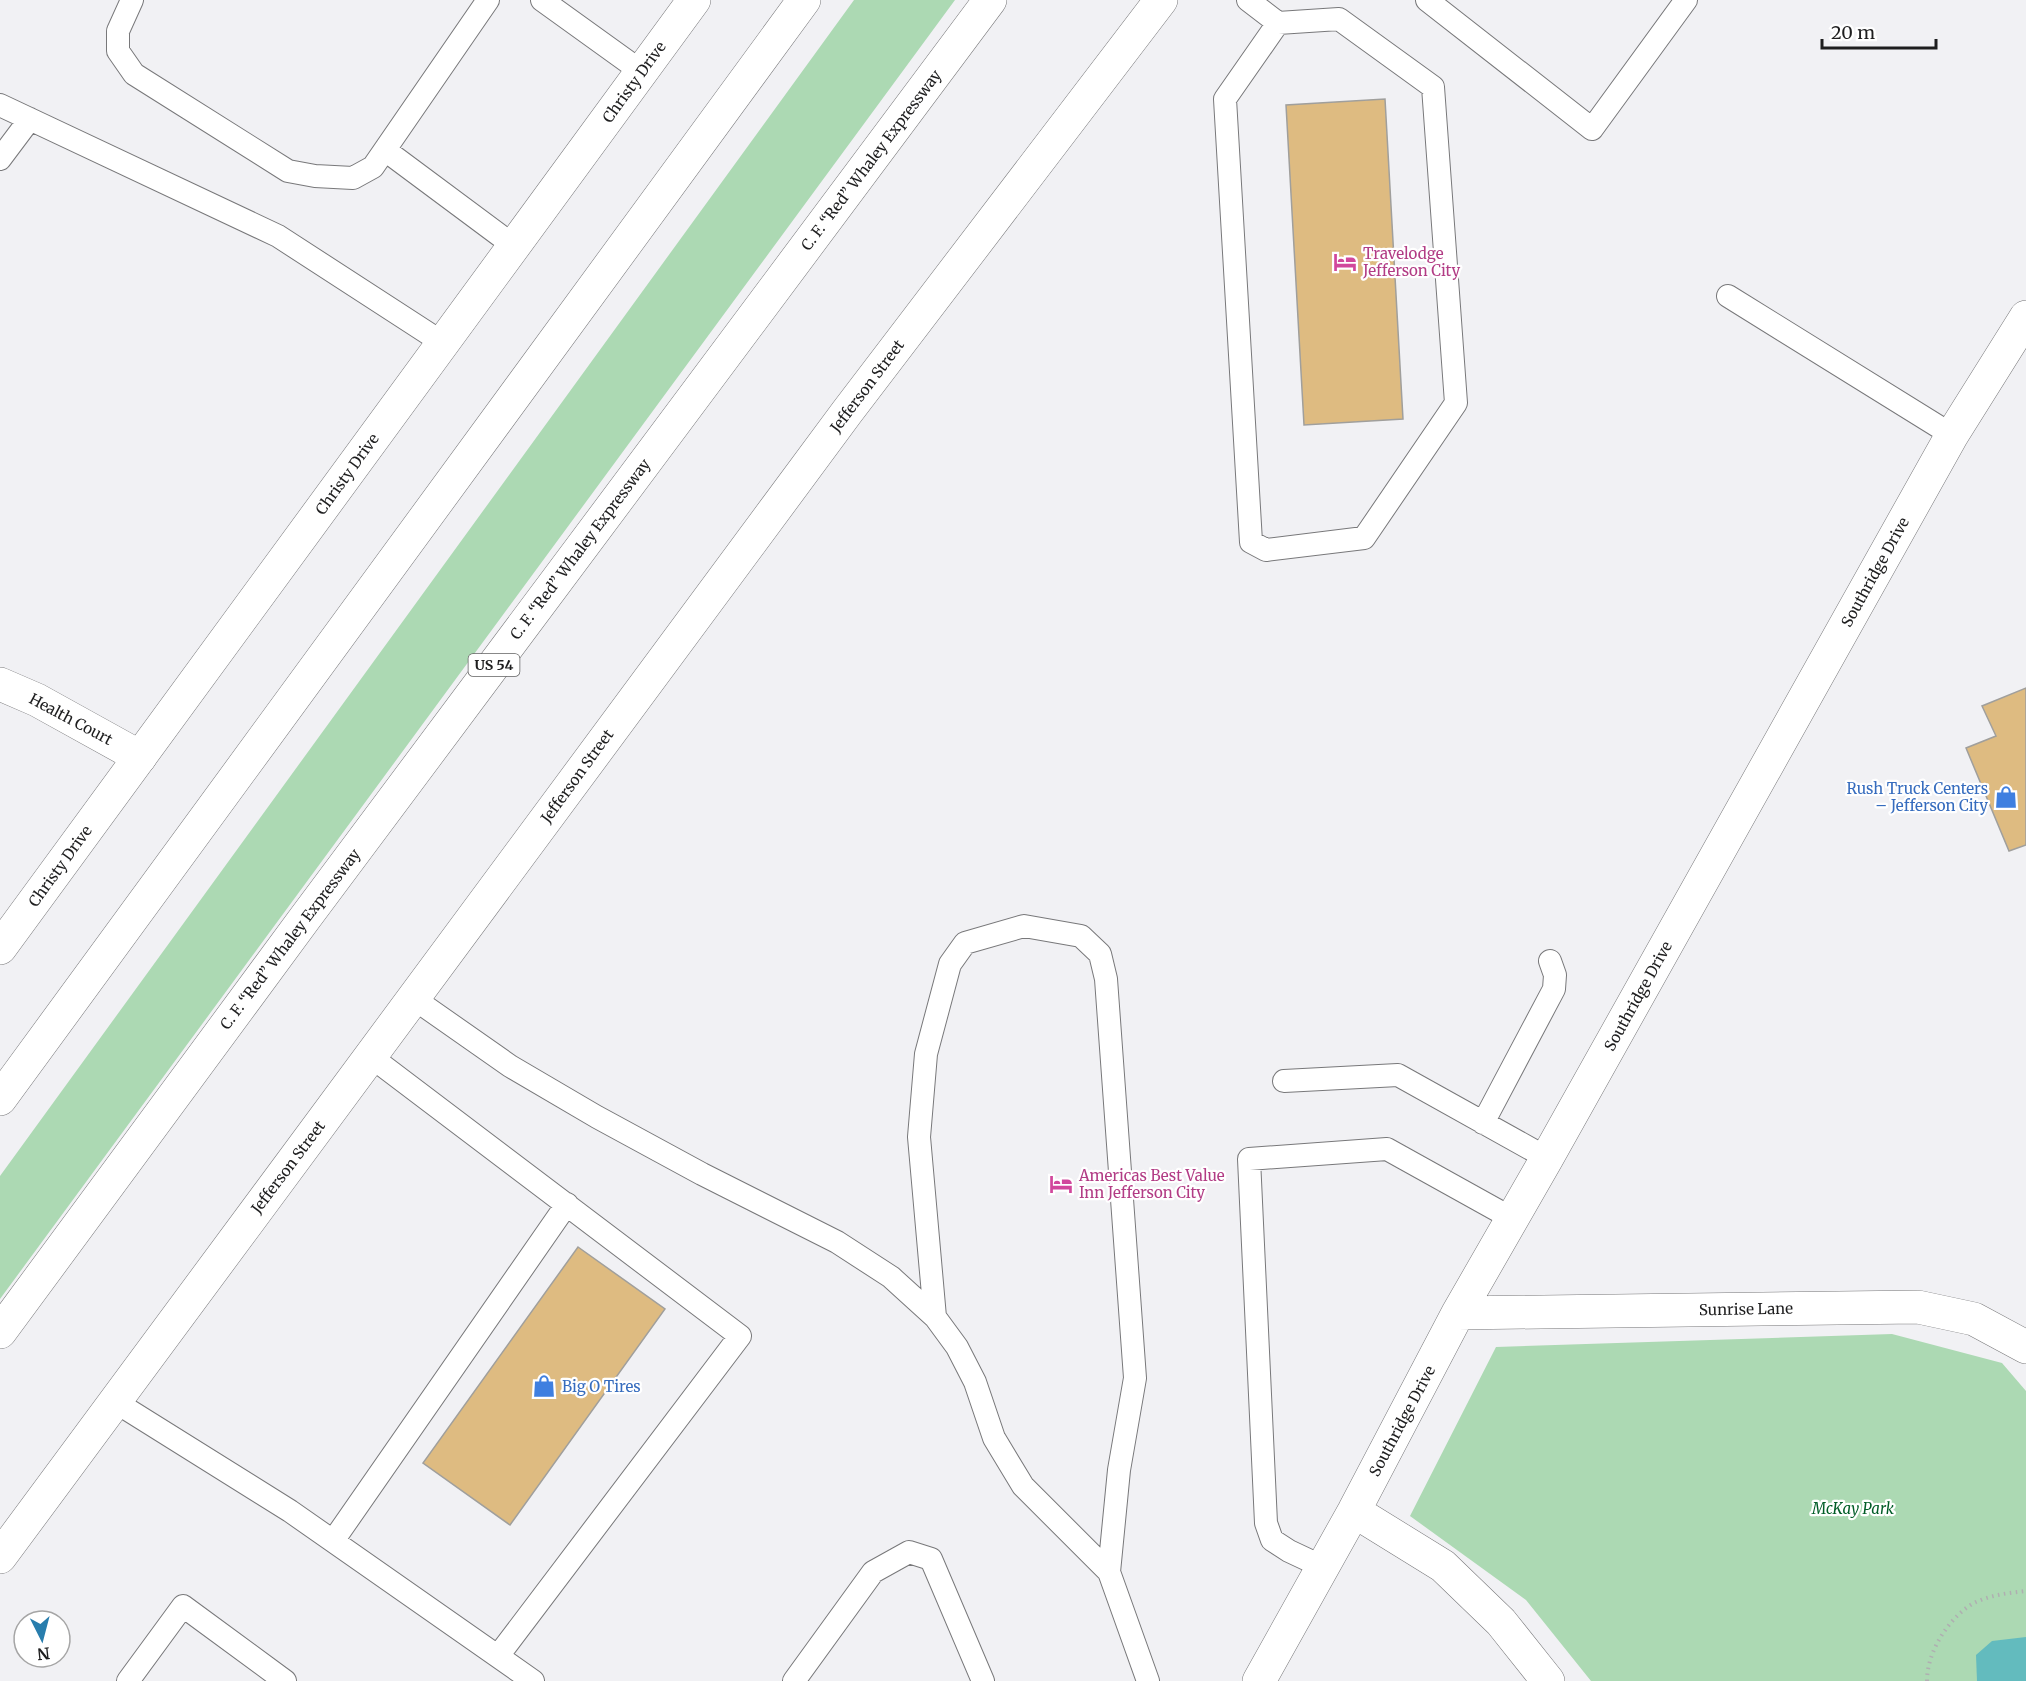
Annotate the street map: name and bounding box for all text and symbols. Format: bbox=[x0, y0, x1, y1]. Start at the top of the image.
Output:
scale bar bbox=[1822, 12, 1936, 50]
text: 20 m bbox=[1831, 21, 1875, 44]
street label: Christy Drive bbox=[598, 38, 670, 126]
street label: C. F. “Red” Whaley Expressway bbox=[797, 66, 945, 254]
place label: Travelodge Jefferson City bbox=[1362, 244, 1461, 280]
hotel icon: Travelodge Jefferson City bbox=[1332, 249, 1358, 275]
street label: Jefferson Street bbox=[825, 336, 908, 437]
street label: Christy Drive bbox=[311, 430, 383, 518]
street label: C. F. “Red” Whaley Expressway bbox=[506, 455, 654, 643]
street label: Southridge Drive bbox=[1837, 514, 1913, 630]
road number: US 54 bbox=[468, 654, 520, 676]
street label: Health Court bbox=[26, 689, 116, 749]
street label: Jefferson Street bbox=[536, 725, 617, 827]
place label: Rush Truck Centers – Jefferson City bbox=[1846, 779, 1988, 815]
shop icon: Rush Truck Centers – Jefferson City bbox=[1993, 784, 2019, 810]
street label: Christy Drive bbox=[24, 822, 96, 910]
street label: C. F. “Red” Whaley Expressway bbox=[216, 845, 364, 1033]
street label: Southridge Drive bbox=[1600, 938, 1676, 1054]
street label: Jefferson Street bbox=[246, 1117, 329, 1218]
place label: Americas Best Value Inn Jefferson City bbox=[1078, 1166, 1225, 1202]
hotel icon: Americas Best Value Inn Jefferson City bbox=[1048, 1171, 1074, 1197]
street label: Sunrise Lane bbox=[1699, 1299, 1793, 1319]
street label: Southridge Drive bbox=[1365, 1362, 1439, 1480]
shop icon: Big O Tires bbox=[531, 1373, 557, 1399]
place label: Big O Tires bbox=[562, 1377, 641, 1396]
park label: McKay Park bbox=[1811, 1499, 1895, 1518]
north arrow bbox=[12, 1609, 72, 1669]
text: N bbox=[36, 1643, 51, 1665]

